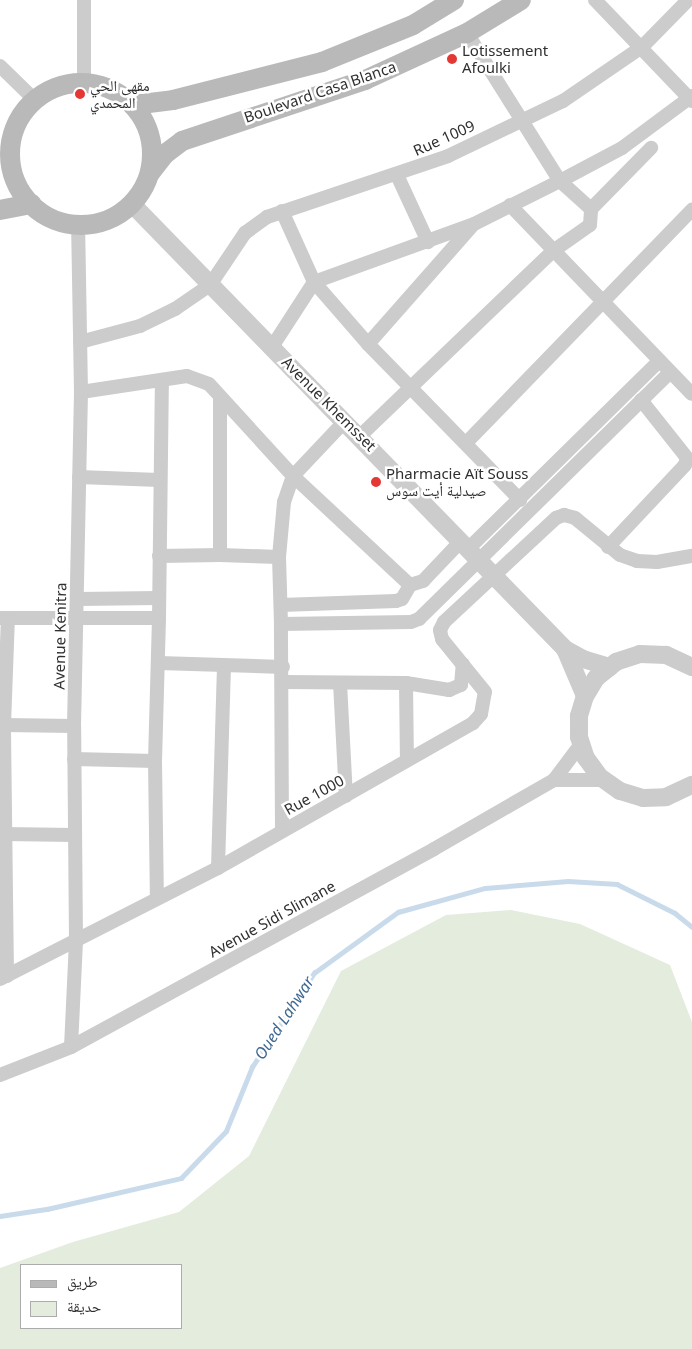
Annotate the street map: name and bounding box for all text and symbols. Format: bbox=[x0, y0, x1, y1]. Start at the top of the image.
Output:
place label: Lotissement Afoulki bbox=[462, 41, 548, 76]
marker: Lotissement Afoulki bbox=[446, 53, 458, 65]
street label: Boulevard Casa Blanca bbox=[242, 58, 398, 126]
place label: مقهى الحي المحمدي bbox=[90, 76, 150, 111]
marker: مقهى الحي المحمدي bbox=[74, 88, 86, 100]
street label: Rue 1009 bbox=[411, 117, 477, 159]
street label: Avenue Khemsset bbox=[278, 353, 380, 455]
place label: Pharmacie Aït Souss صيدلية أيت سوس bbox=[386, 464, 529, 499]
marker: Pharmacie Aït Souss صيدلية أيت سوس bbox=[370, 476, 382, 488]
street label: Avenue Kenitra bbox=[50, 582, 70, 690]
street label: Rue 1000 bbox=[281, 771, 347, 819]
street label: Avenue Sidi Slimane bbox=[206, 877, 338, 961]
water label: Oued Lahwar bbox=[250, 973, 318, 1063]
legend bbox=[20, 1264, 182, 1329]
text: طريق bbox=[67, 1271, 98, 1291]
text: حديقة bbox=[67, 1296, 101, 1316]

